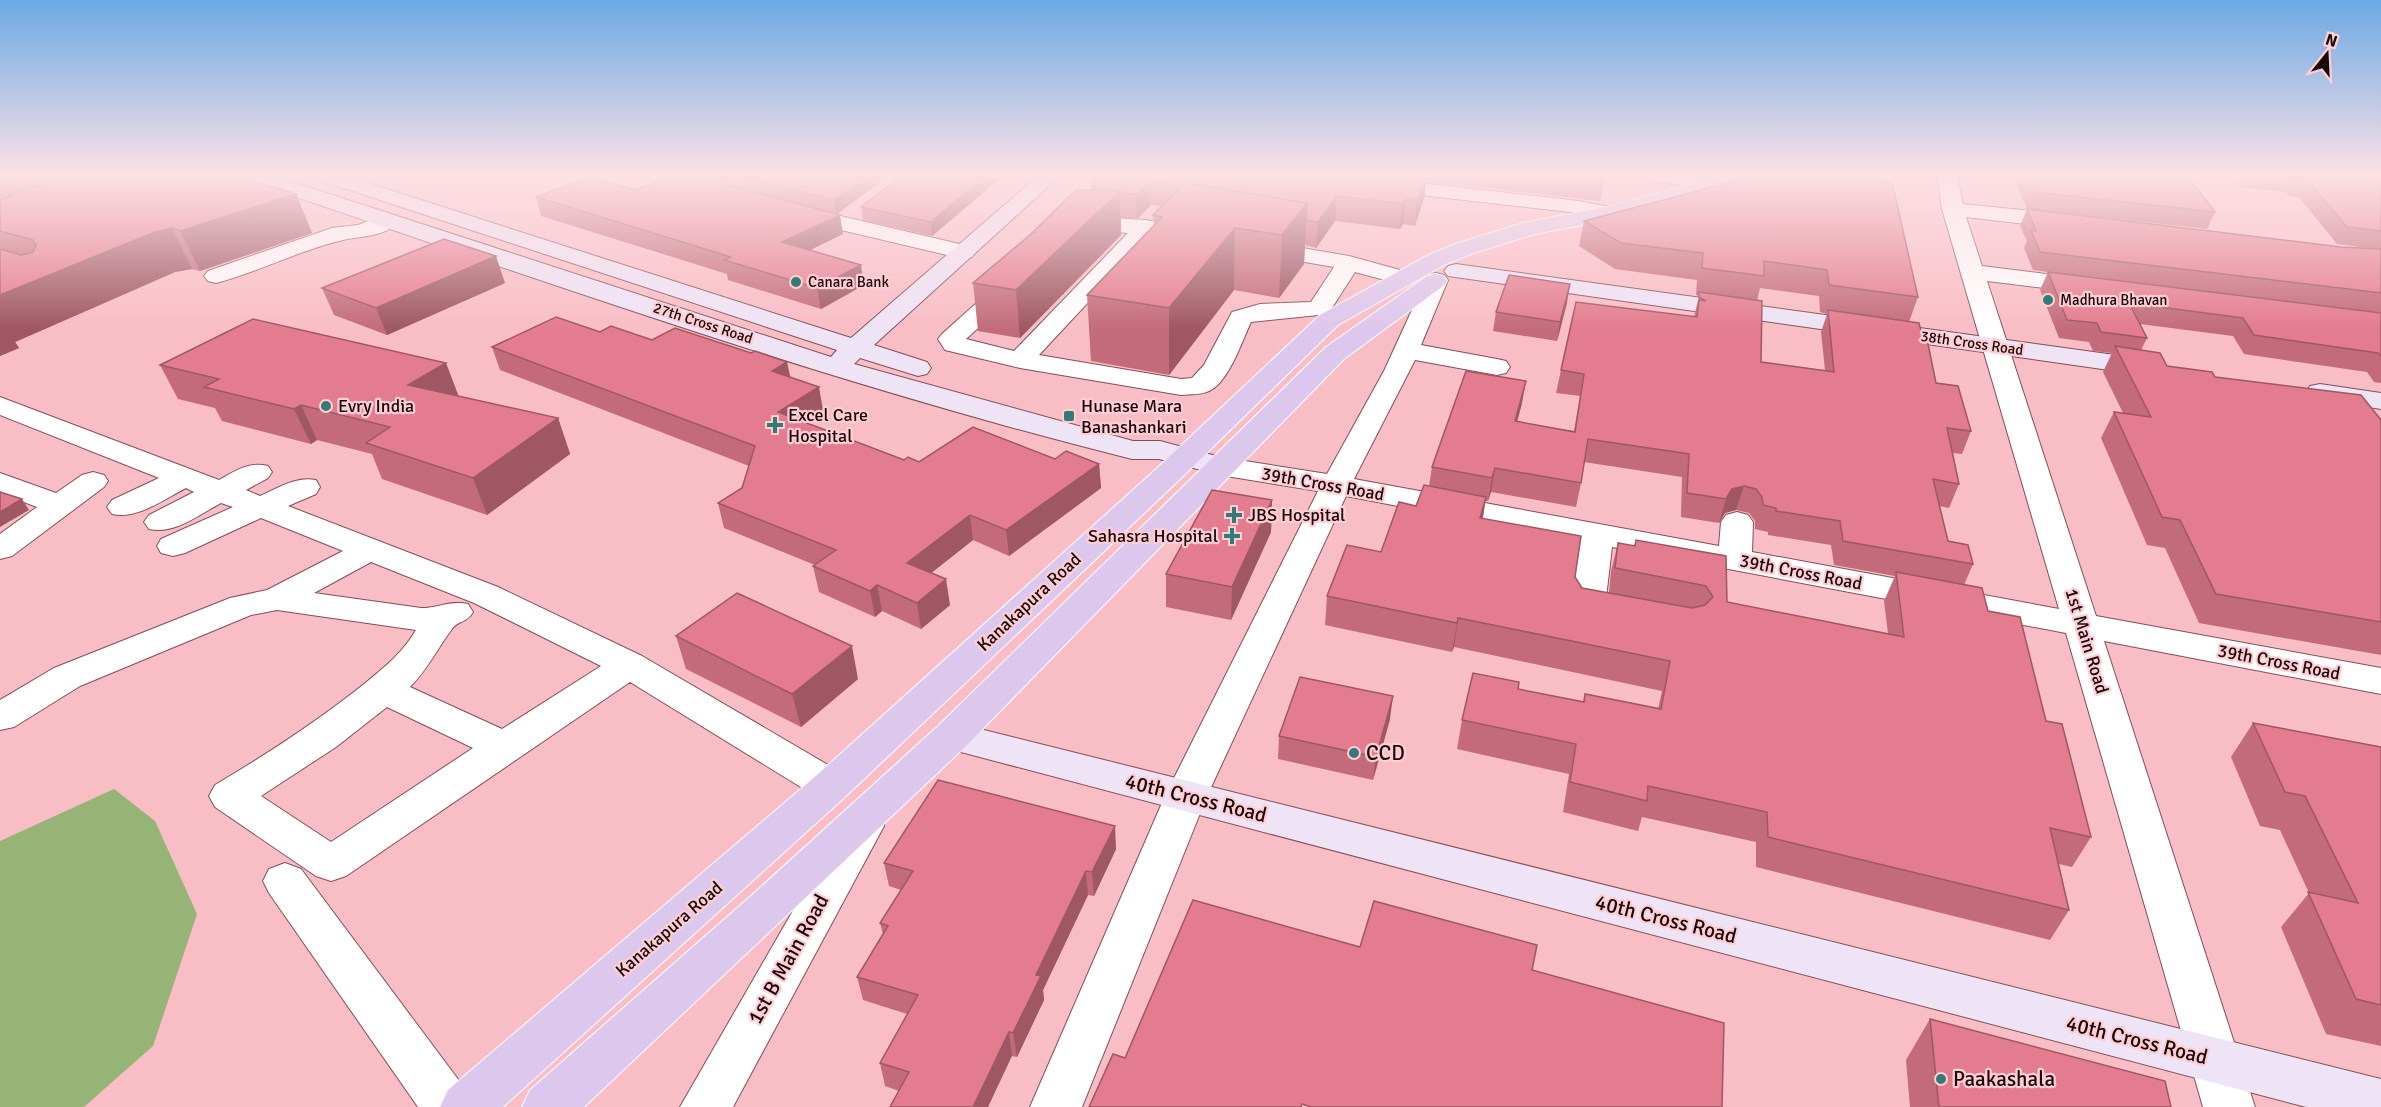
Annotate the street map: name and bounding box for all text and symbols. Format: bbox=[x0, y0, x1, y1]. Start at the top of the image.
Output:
north arrow bbox=[2297, 24, 2357, 84]
text: N bbox=[2323, 29, 2340, 52]
place label: Canara Bank bbox=[808, 273, 890, 291]
marker: Canara Bank bbox=[789, 275, 803, 289]
place label: Madhura Bhavan bbox=[2060, 291, 2168, 309]
marker: Madhura Bhavan bbox=[2041, 293, 2055, 307]
street label: 27th Cross Road bbox=[651, 298, 755, 348]
street label: 38th Cross Road bbox=[1919, 327, 2025, 359]
place label: Evry India bbox=[338, 395, 414, 417]
place label: Hunase Mara Banashankari bbox=[1081, 395, 1187, 438]
marker: Evry India bbox=[319, 399, 333, 413]
place label: Excel Care Hospital bbox=[788, 404, 868, 447]
marker: Hunase Mara Banashankari bbox=[1062, 409, 1076, 423]
marker: Excel Care Hospital bbox=[766, 416, 784, 434]
street label: 39th Cross Road bbox=[1260, 462, 1386, 506]
place label: JBS Hospital bbox=[1248, 504, 1345, 526]
marker: JBS Hospital bbox=[1225, 506, 1243, 524]
place label: Sahasra Hospital bbox=[1088, 525, 1218, 547]
marker: Sahasra Hospital bbox=[1223, 527, 1241, 545]
street label: Kanakapura Road bbox=[972, 548, 1086, 656]
street label: 39th Cross Road bbox=[1738, 549, 1864, 595]
street label: 1st Main Road bbox=[2061, 586, 2113, 696]
street label: 39th Cross Road bbox=[2216, 639, 2342, 685]
place label: CCD bbox=[1366, 740, 1405, 766]
marker: CCD bbox=[1347, 746, 1361, 760]
street label: 40th Cross Road bbox=[1123, 768, 1269, 828]
street label: Kanakapura Road bbox=[611, 877, 727, 981]
street label: 40th Cross Road bbox=[1593, 889, 1739, 949]
street label: 1st B Main Road bbox=[742, 890, 834, 1028]
street label: 40th Cross Road bbox=[2064, 1010, 2210, 1070]
place label: Paakashala bbox=[1953, 1066, 2055, 1092]
marker: Paakashala bbox=[1934, 1072, 1948, 1086]

